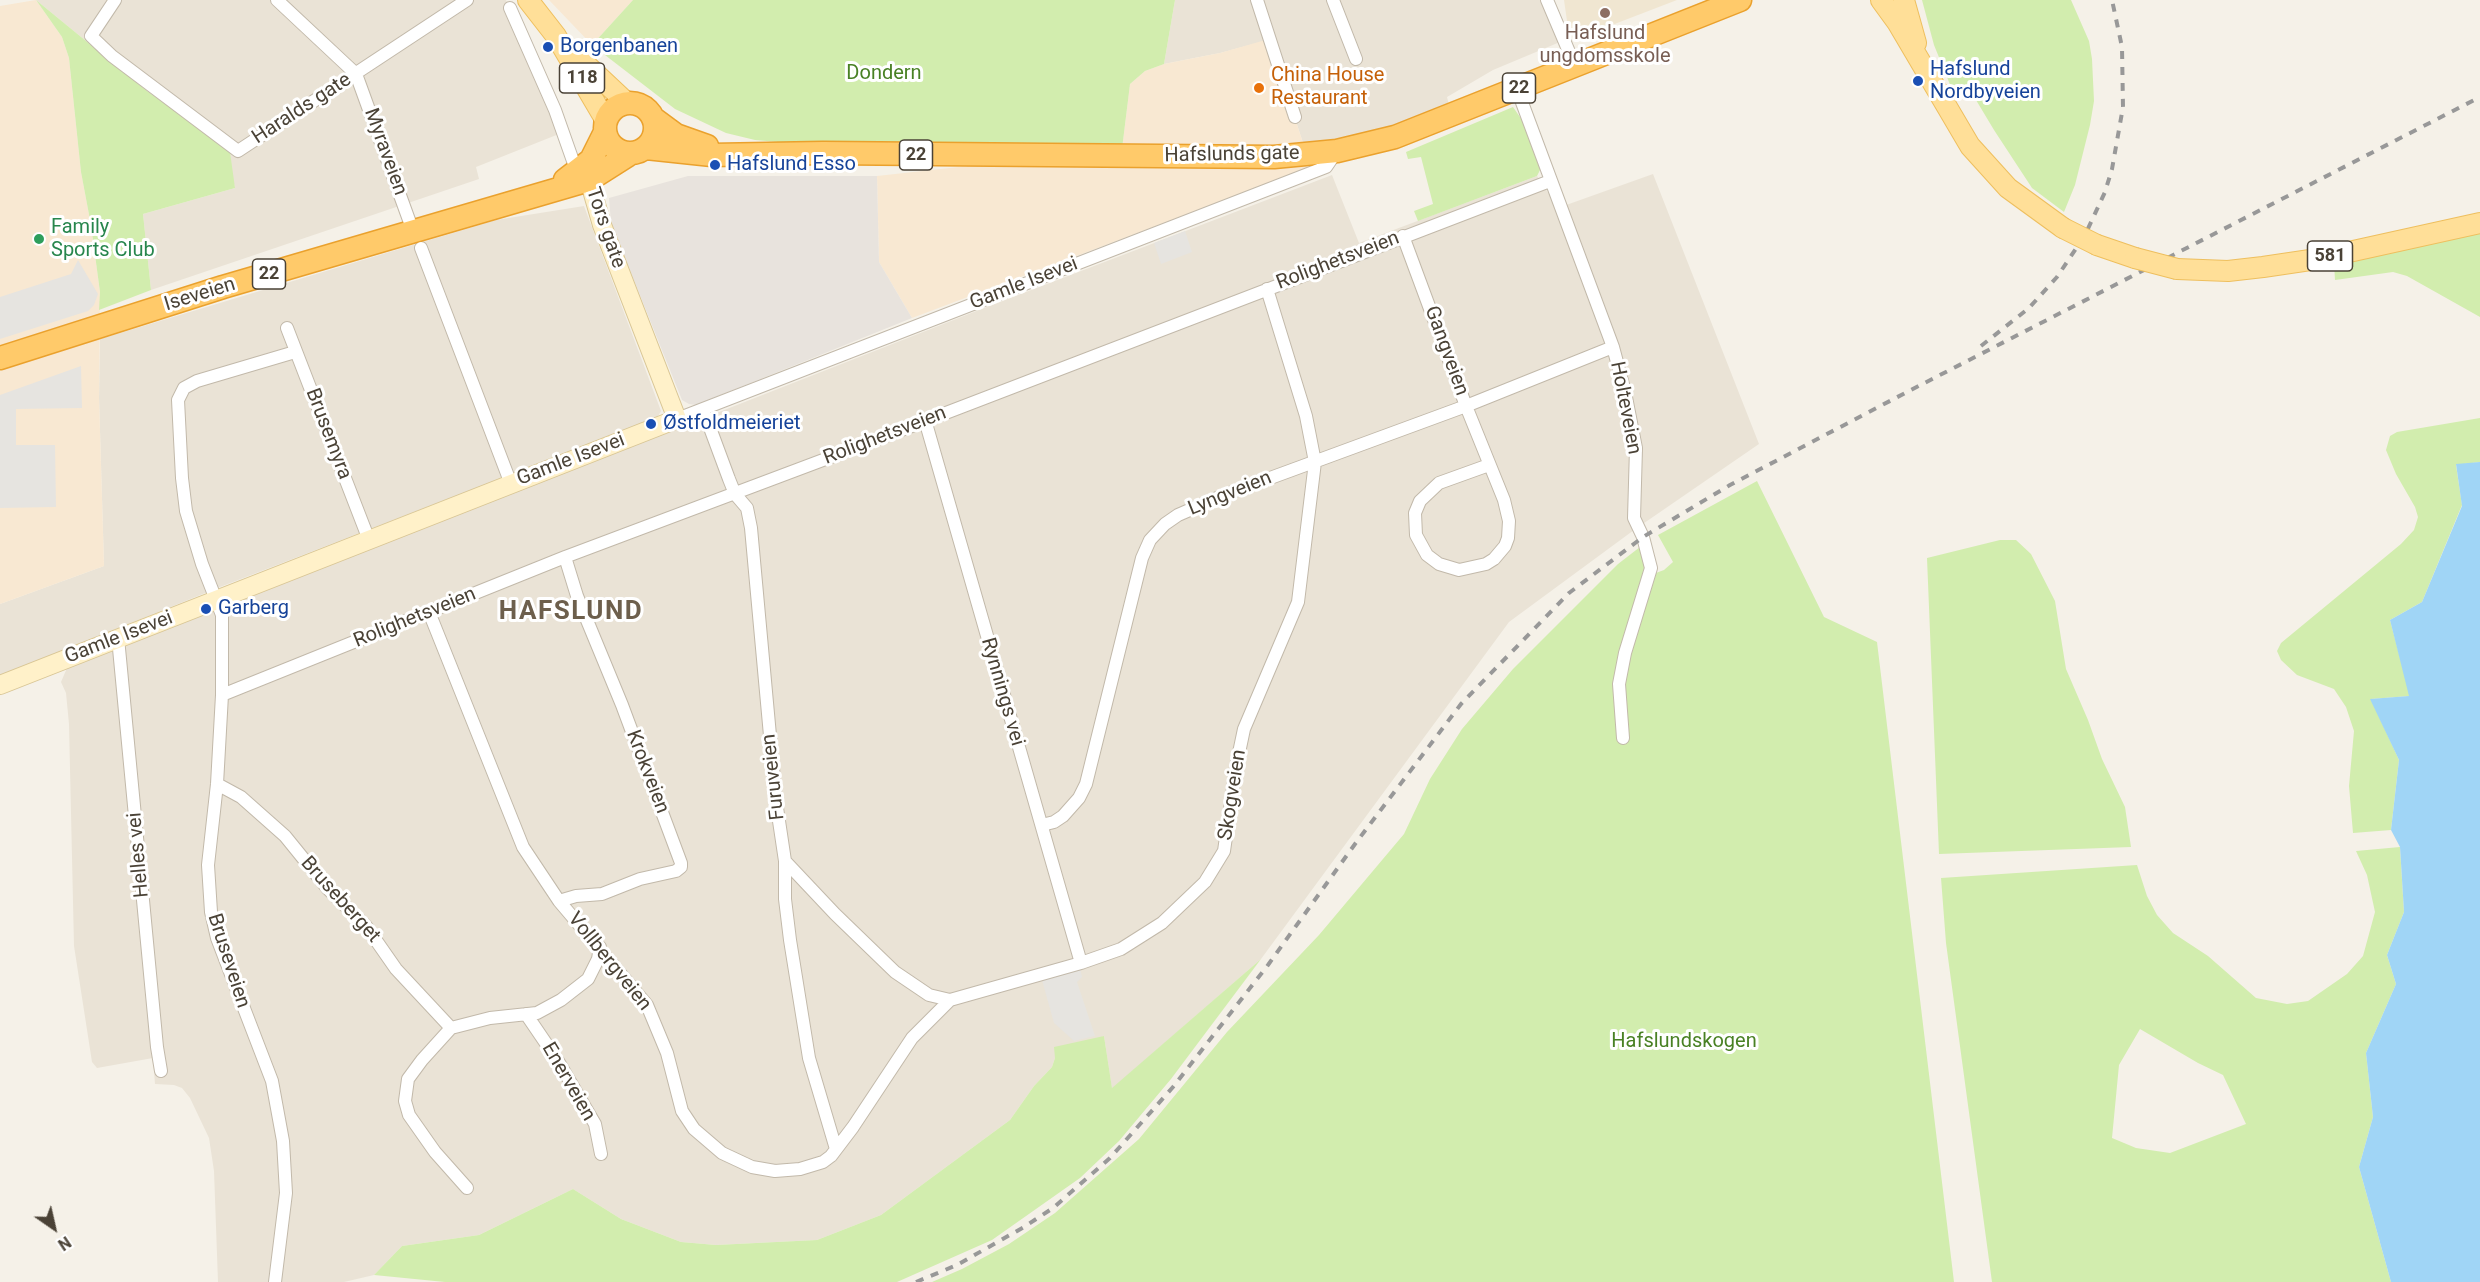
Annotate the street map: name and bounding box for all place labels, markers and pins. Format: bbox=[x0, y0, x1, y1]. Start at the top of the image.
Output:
marker: Hafslund ungdomsskole bbox=[1598, 6, 1612, 20]
place label: Hafslund ungdomsskole bbox=[1539, 22, 1671, 69]
place label: Borgenbanen bbox=[560, 35, 678, 59]
marker: Borgenbanen bbox=[541, 40, 555, 54]
place label: Hafslund Nordbyveien bbox=[1930, 58, 2041, 105]
place label: China House Restaurant bbox=[1271, 64, 1384, 111]
marker: Hafslund Nordbyveien bbox=[1911, 74, 1925, 88]
marker: China House Restaurant bbox=[1252, 81, 1266, 95]
place label: Hafslund Esso bbox=[727, 153, 856, 177]
marker: Hafslund Esso bbox=[708, 158, 722, 172]
place label: Family Sports Club bbox=[51, 216, 155, 263]
marker: Family Sports Club bbox=[32, 232, 46, 246]
place label: Østfoldmeieriet bbox=[663, 412, 801, 436]
marker: Østfoldmeieriet bbox=[644, 417, 658, 431]
place label: Garberg bbox=[218, 597, 289, 621]
marker: Garberg bbox=[199, 602, 213, 616]

